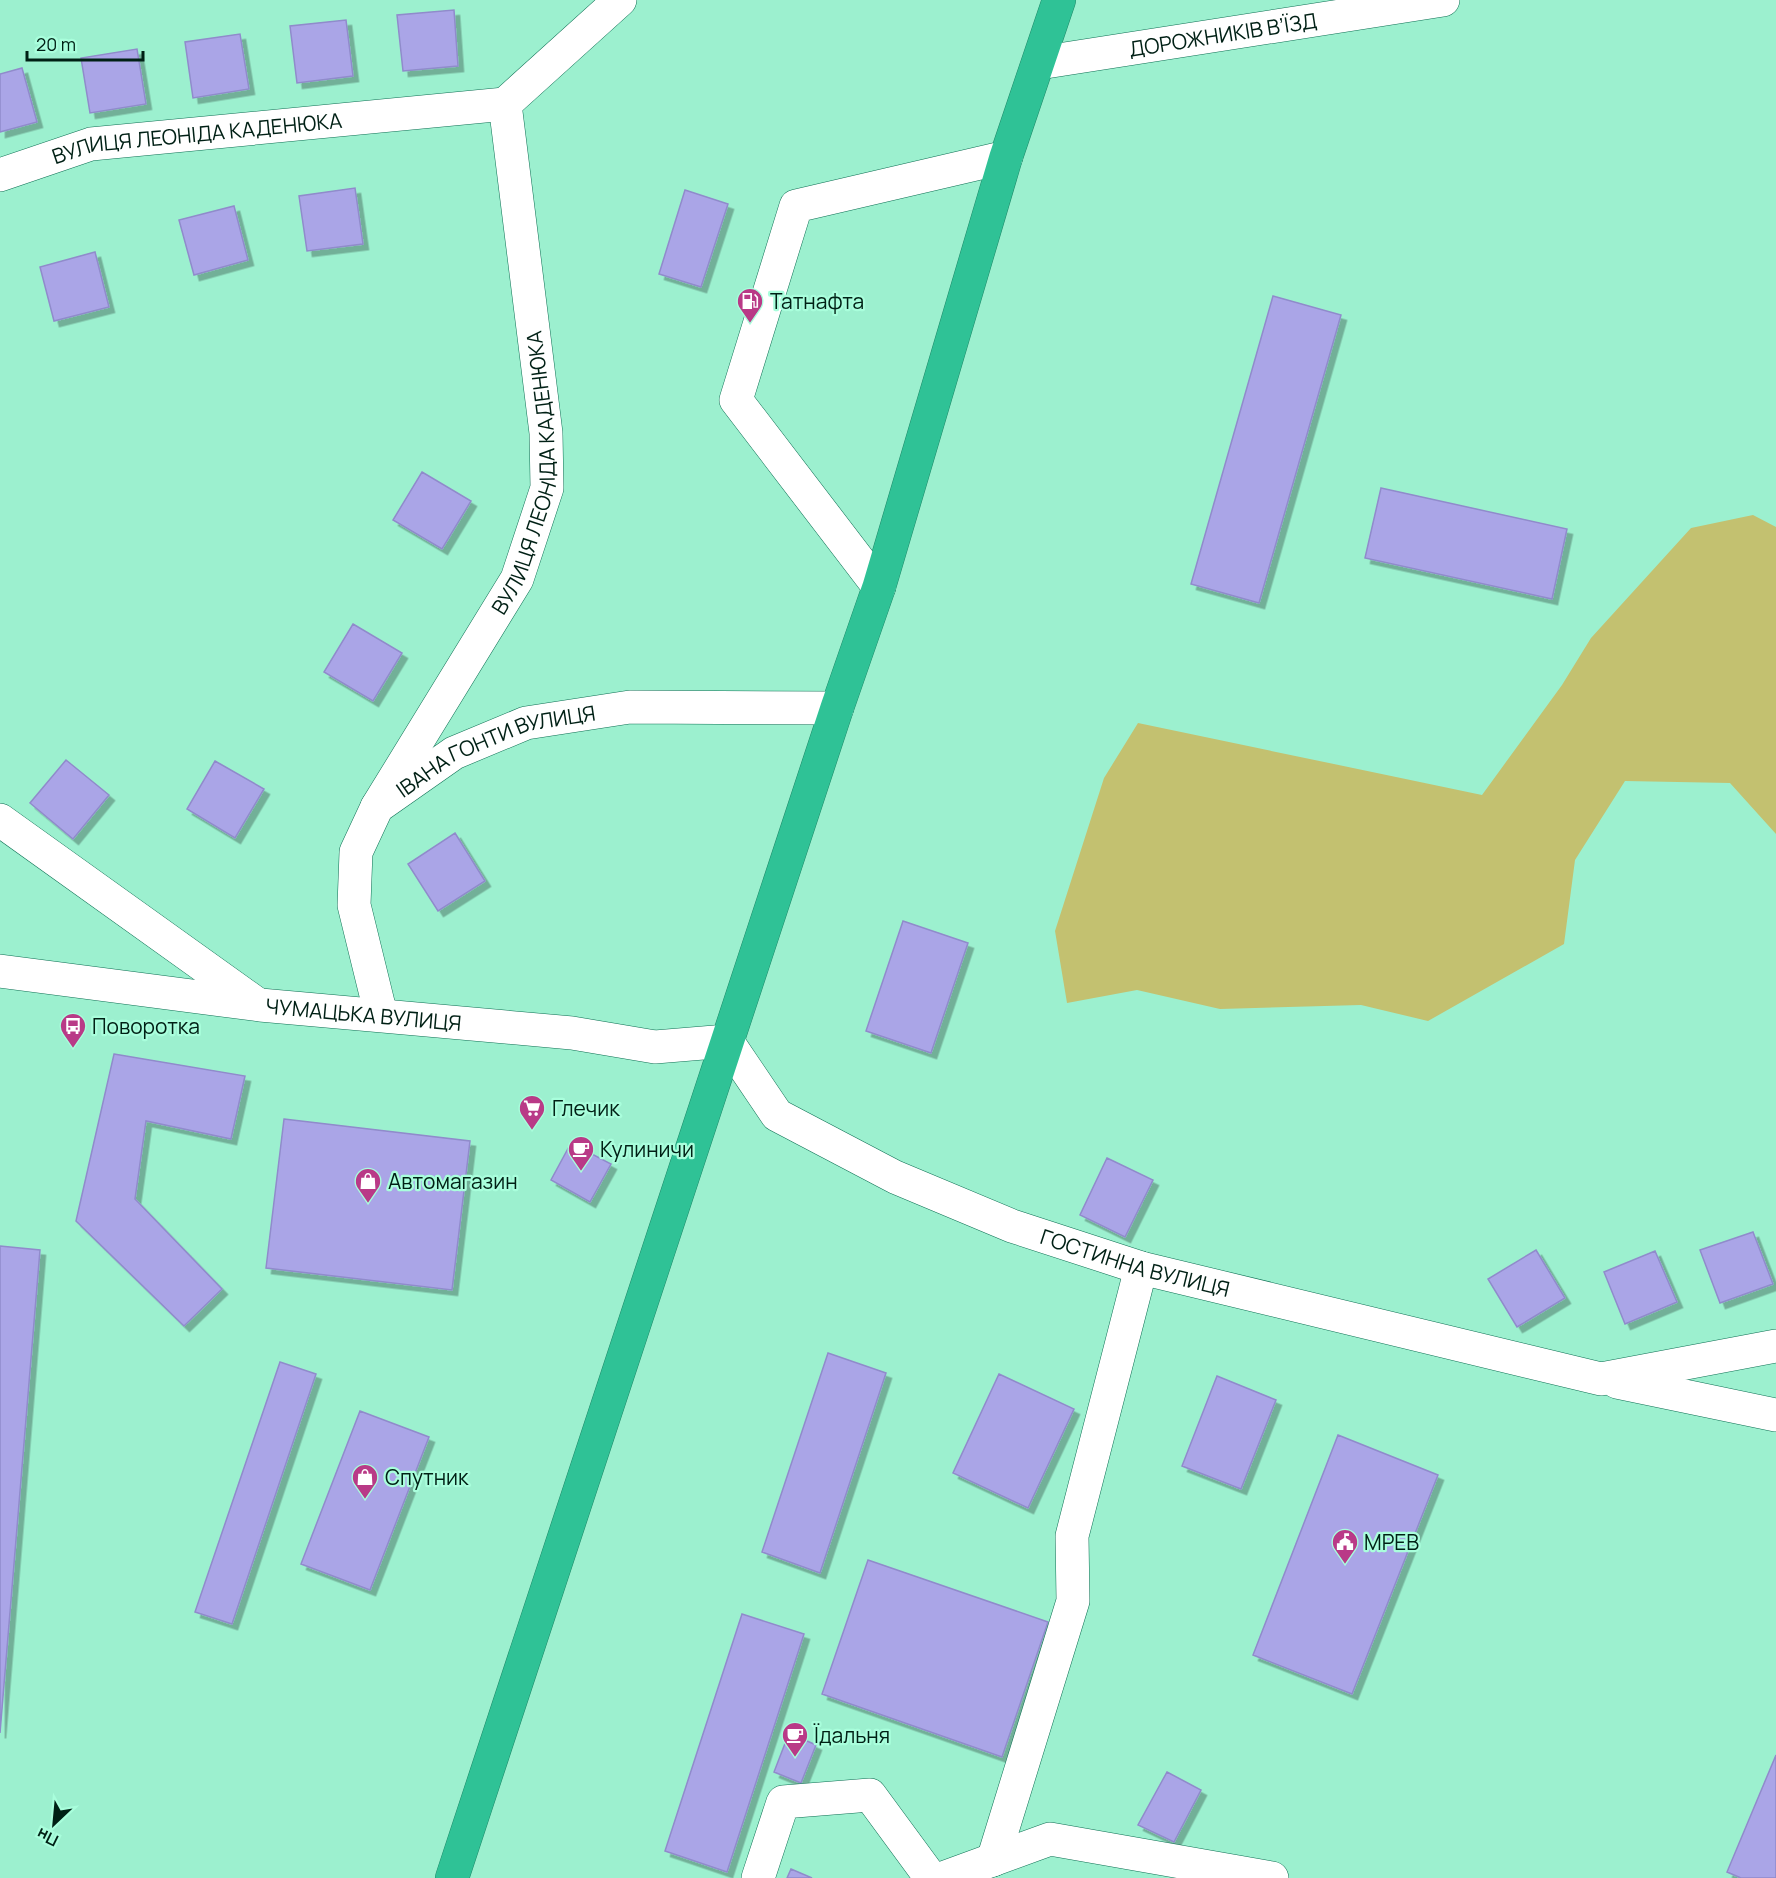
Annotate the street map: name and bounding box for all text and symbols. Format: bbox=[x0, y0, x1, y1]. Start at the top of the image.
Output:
street label: ДОРОЖНИКІВ В’ЇЗД bbox=[1127, 6, 1319, 63]
scale bar bbox=[27, 24, 142, 62]
text: 20 m bbox=[36, 32, 76, 56]
street label: ВУЛИЦЯ ЛЕОНІДА КАДЕНЮКА bbox=[48, 106, 343, 170]
fuel station icon: Татнафта bbox=[735, 286, 765, 324]
place label: Татнафта bbox=[770, 287, 864, 315]
street label: ВУЛИЦЯ ЛЕОНІДА КАДЕНЮКА bbox=[485, 329, 562, 619]
street label: ІВАНА ГОНТИ ВУЛИЦЯ bbox=[390, 699, 597, 804]
street label: ЧУМАЦЬКА ВУЛИЦЯ bbox=[264, 992, 463, 1037]
bus stop icon: Поворотка bbox=[58, 1011, 88, 1049]
place label: Поворотка bbox=[92, 1012, 200, 1040]
supermarket icon: Глечик bbox=[517, 1093, 547, 1131]
place label: Глечик bbox=[552, 1094, 620, 1122]
cafe icon: Кулиничи bbox=[566, 1134, 596, 1172]
place label: Кулиничи bbox=[600, 1135, 694, 1163]
shop icon: Автомагазин bbox=[353, 1166, 383, 1204]
place label: Автомагазин bbox=[388, 1167, 518, 1195]
street label: ГОСТИННА ВУЛИЦЯ bbox=[1037, 1222, 1233, 1303]
shop icon: Спутник bbox=[350, 1462, 380, 1500]
place label: Спутник bbox=[385, 1463, 469, 1491]
public building icon: МРЕВ bbox=[1330, 1527, 1360, 1565]
place label: МРЕВ bbox=[1364, 1528, 1419, 1556]
cafe icon: Їдальня bbox=[780, 1720, 810, 1758]
place label: Їдальня bbox=[813, 1721, 890, 1749]
north arrow bbox=[24, 1794, 84, 1854]
text: Пн bbox=[33, 1823, 62, 1852]

